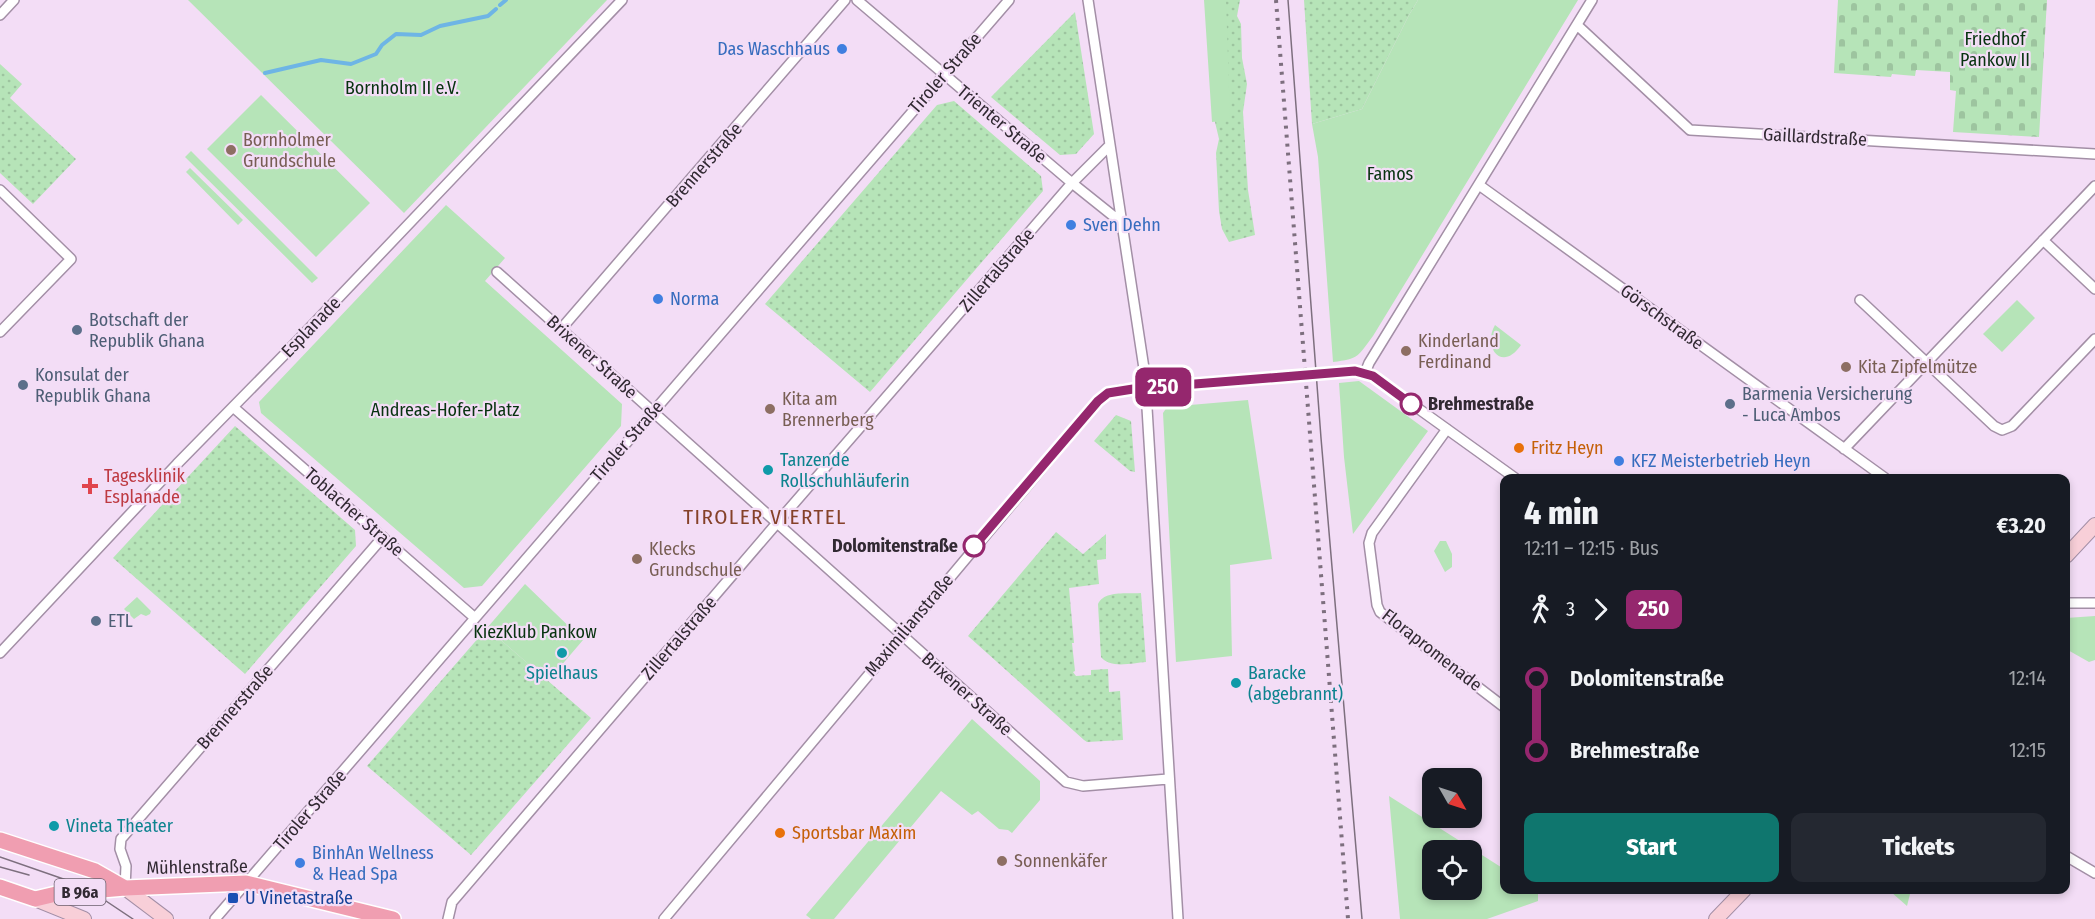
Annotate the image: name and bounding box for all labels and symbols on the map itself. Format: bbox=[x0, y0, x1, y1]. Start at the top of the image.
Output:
street label: Tiroler Straße bbox=[904, 28, 986, 118]
park label: Friedhof Pankow II bbox=[1960, 28, 2030, 71]
place label: Das Waschhaus bbox=[717, 38, 830, 60]
marker: Das Waschhaus bbox=[835, 42, 849, 56]
park label: Bornholm II e.V. bbox=[345, 77, 459, 99]
street label: Trienter Straße bbox=[953, 80, 1051, 168]
street label: Brennerstraße bbox=[661, 118, 747, 212]
street label: Gaillardstraße bbox=[1763, 123, 1868, 151]
place label: Bornholmer Grundschule bbox=[243, 129, 336, 172]
marker: Bornholmer Grundschule bbox=[224, 143, 238, 157]
park label: Famos bbox=[1367, 163, 1414, 185]
place label: Sven Dehn bbox=[1083, 214, 1161, 236]
marker: Sven Dehn bbox=[1064, 218, 1078, 232]
street label: Zillertalstraße bbox=[955, 224, 1039, 316]
street label: Görschstraße bbox=[1616, 279, 1708, 355]
place label: Norma bbox=[670, 288, 720, 310]
street label: Esplanade bbox=[277, 292, 345, 362]
marker: Norma bbox=[651, 292, 665, 306]
place label: Botschaft der Republik Ghana bbox=[89, 309, 205, 352]
street label: Brixener Straße bbox=[542, 311, 642, 403]
marker: Botschaft der Republik Ghana bbox=[70, 323, 84, 337]
place label: Kinderland Ferdinand bbox=[1418, 330, 1499, 373]
marker: Kinderland Ferdinand bbox=[1399, 344, 1413, 358]
place label: Kita Zipfelmütze bbox=[1858, 356, 1978, 378]
marker: Kita Zipfelmütze bbox=[1839, 360, 1853, 374]
place label: Konsulat der Republik Ghana bbox=[35, 364, 151, 407]
line badge: 250 bbox=[1128, 368, 1198, 406]
marker: Konsulat der Republik Ghana bbox=[16, 378, 30, 392]
place label: Barmenia Versicherung - Luca Ambos bbox=[1742, 383, 1913, 426]
place label: Kita am Brennerberg bbox=[782, 388, 874, 431]
marker: Brehmestraße bbox=[1400, 393, 1422, 415]
place label: Brehmestraße bbox=[1428, 393, 1534, 415]
street label: Tiroler Straße bbox=[586, 396, 668, 486]
marker: Barmenia Versicherung - Luca Ambos bbox=[1723, 397, 1737, 411]
park label: Andreas-Hofer-Platz bbox=[371, 399, 519, 421]
marker: Kita am Brennerberg bbox=[763, 402, 777, 416]
place label: Fritz Heyn bbox=[1531, 437, 1604, 459]
marker: Fritz Heyn bbox=[1512, 441, 1526, 455]
place label: Tanzende Rollschuhläuferin bbox=[780, 449, 910, 492]
place label: KFZ Meisterbetrieb Heyn bbox=[1631, 450, 1811, 472]
marker: KFZ Meisterbetrieb Heyn bbox=[1612, 454, 1626, 468]
street label: Toblacher Straße bbox=[300, 463, 408, 561]
marker: Tanzende Rollschuhläuferin bbox=[761, 463, 775, 477]
place label: Tagesklinik Esplanade bbox=[104, 465, 186, 508]
marker: Tagesklinik Esplanade bbox=[81, 477, 99, 495]
district label: TIROLER VIERTEL bbox=[683, 504, 847, 530]
place label: Dolomitenstraße bbox=[832, 535, 958, 557]
marker: Dolomitenstraße bbox=[963, 535, 985, 557]
place label: Klecks Grundschule bbox=[649, 538, 742, 581]
marker: Klecks Grundschule bbox=[630, 552, 644, 566]
street label: Maximilianstraße bbox=[860, 569, 958, 681]
street label: Zillertalstraße bbox=[637, 592, 721, 684]
street label: Florapromenade bbox=[1378, 604, 1486, 696]
place label: ETL bbox=[108, 610, 133, 632]
marker: ETL bbox=[89, 614, 103, 628]
park label: KiezKlub Pankow bbox=[473, 621, 597, 643]
marker: Spielhaus bbox=[555, 646, 569, 660]
street label: Brixener Straße bbox=[917, 648, 1017, 740]
street label: Brennerstraße bbox=[192, 660, 278, 754]
place label: Spielhaus bbox=[526, 662, 598, 684]
place label: Baracke (abgebrannt) bbox=[1248, 662, 1343, 705]
marker: Baracke (abgebrannt) bbox=[1229, 676, 1243, 690]
street label: Tiroler Straße bbox=[269, 765, 351, 855]
north arrow bbox=[1422, 768, 1482, 828]
place label: Vineta Theater bbox=[66, 815, 174, 837]
marker: Vineta Theater bbox=[47, 819, 61, 833]
place label: Sportsbar Maxim bbox=[792, 822, 916, 844]
marker: Sportsbar Maxim bbox=[773, 826, 787, 840]
place label: BinhAn Wellness & Head Spa bbox=[312, 842, 434, 885]
place label: Sonnenkäfer bbox=[1014, 850, 1108, 872]
marker: Sonnenkäfer bbox=[995, 854, 1009, 868]
street label: Mühlenstraße bbox=[146, 855, 248, 879]
marker: BinhAn Wellness & Head Spa bbox=[293, 856, 307, 870]
road number: B 96a bbox=[54, 879, 106, 905]
place label: U Vinetastraße bbox=[245, 887, 353, 909]
marker: U Vinetastraße bbox=[226, 891, 240, 905]

